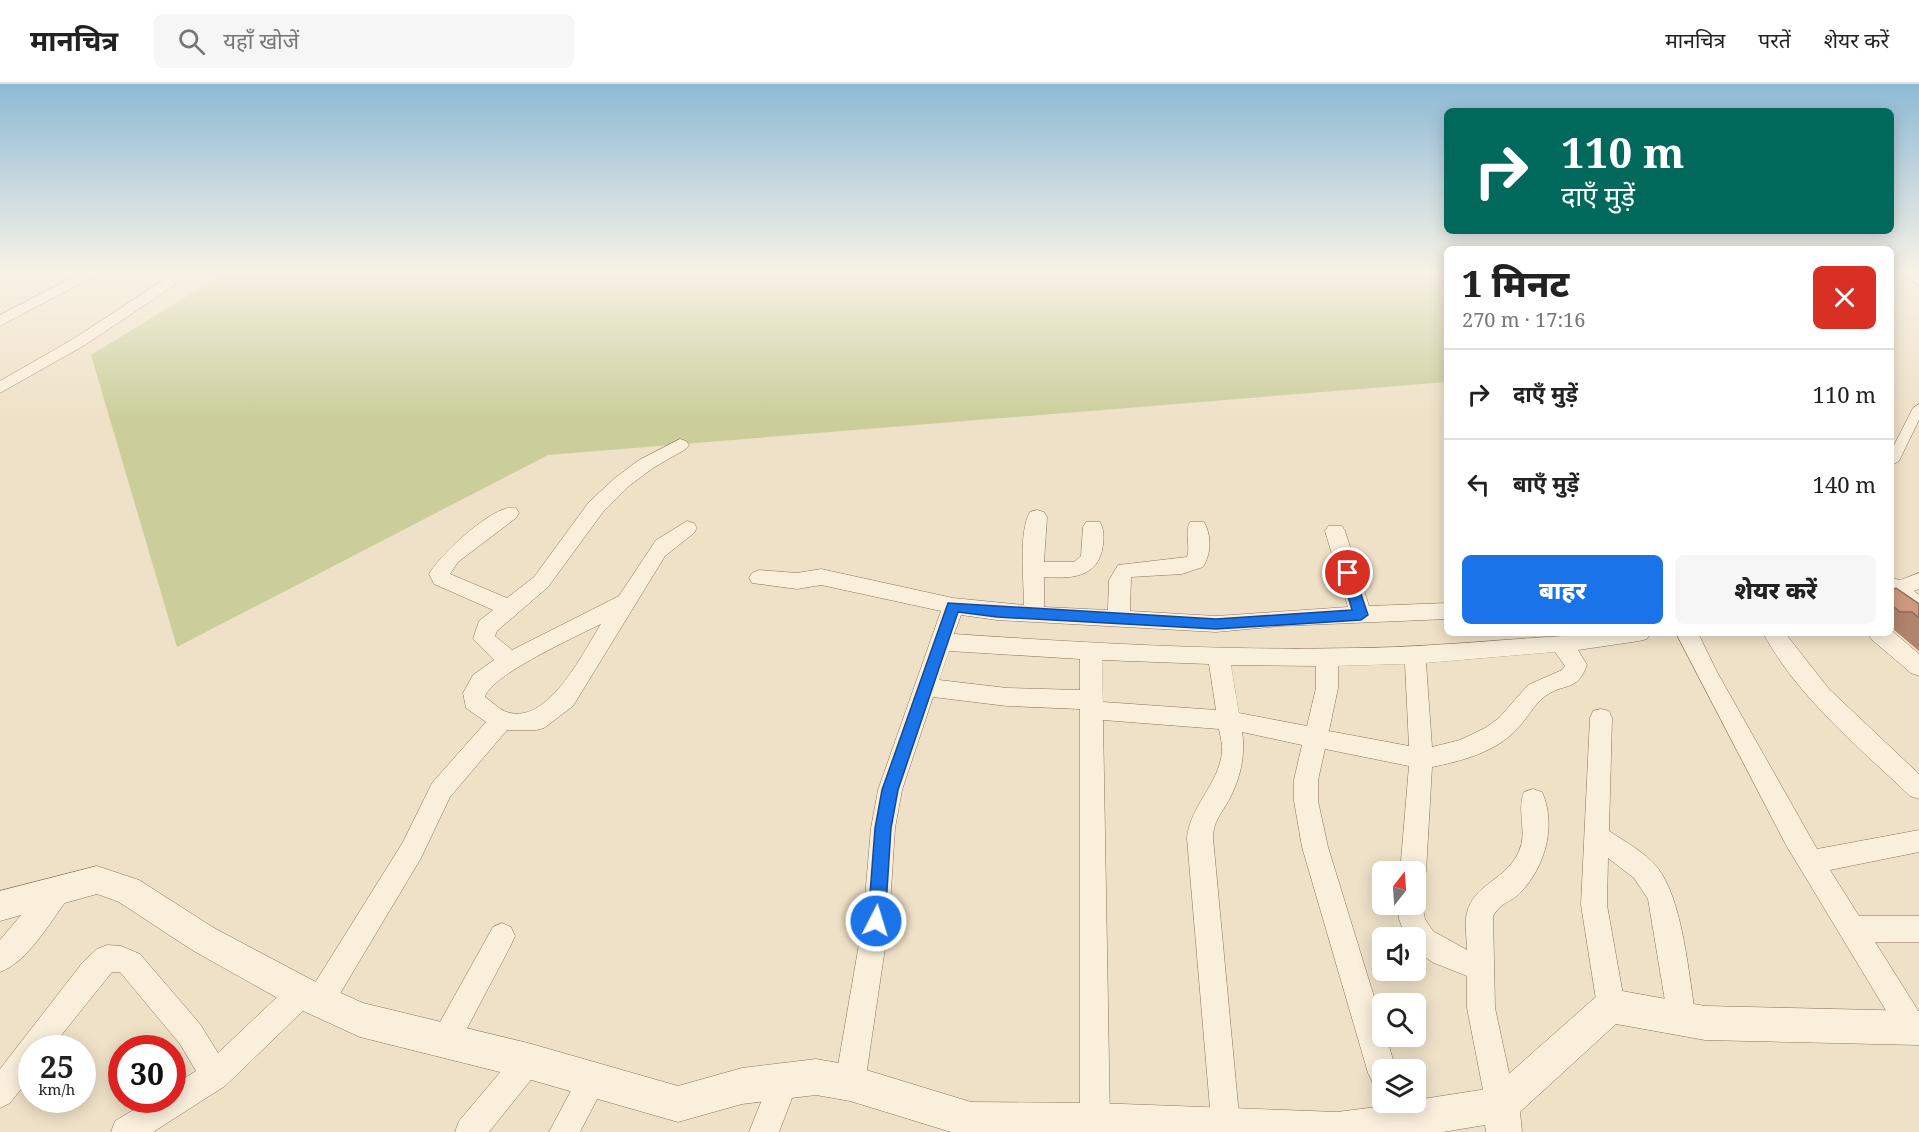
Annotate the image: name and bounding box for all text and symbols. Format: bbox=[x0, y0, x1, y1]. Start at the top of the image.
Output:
search box bbox=[154, 14, 574, 68]
text: मानचित्र bbox=[30, 21, 118, 59]
icon: search bbox=[175, 25, 208, 58]
text: यहाँ खोजें bbox=[223, 25, 299, 55]
text: मानचित्र bbox=[1665, 26, 1725, 54]
text: परतें bbox=[1758, 26, 1791, 54]
text: शेयर करें bbox=[1824, 26, 1889, 54]
text: 110 m bbox=[1561, 123, 1685, 180]
icon: right bbox=[1462, 132, 1540, 210]
text: दाएँ मुड़ें bbox=[1561, 177, 1635, 214]
text: 1 मिनट bbox=[1462, 259, 1569, 308]
button: close bbox=[1813, 266, 1876, 329]
text: 270 m · 17:16 bbox=[1462, 306, 1585, 333]
icon: right bbox=[1462, 378, 1495, 411]
text: दाएँ मुड़ें bbox=[1513, 378, 1578, 408]
text: 110 m bbox=[1813, 379, 1876, 409]
icon: left bbox=[1462, 468, 1495, 501]
text: बाएँ मुड़ें bbox=[1513, 468, 1579, 498]
text: 140 m bbox=[1813, 469, 1876, 499]
pin bbox=[1322, 547, 1373, 598]
button: बाहर bbox=[1462, 555, 1663, 624]
button: शेयर करें bbox=[1675, 555, 1876, 624]
icon: arrive bbox=[1331, 556, 1364, 589]
north arrow bbox=[1372, 861, 1426, 915]
map controls bbox=[1372, 861, 1426, 1113]
position arrow bbox=[844, 889, 908, 953]
button: sound bbox=[1372, 927, 1426, 981]
button: search bbox=[1372, 993, 1426, 1047]
speed limit sign: 30 bbox=[108, 1035, 186, 1113]
text: 25 bbox=[40, 1046, 74, 1087]
button: layers bbox=[1372, 1059, 1426, 1113]
text: km/h bbox=[39, 1079, 75, 1099]

